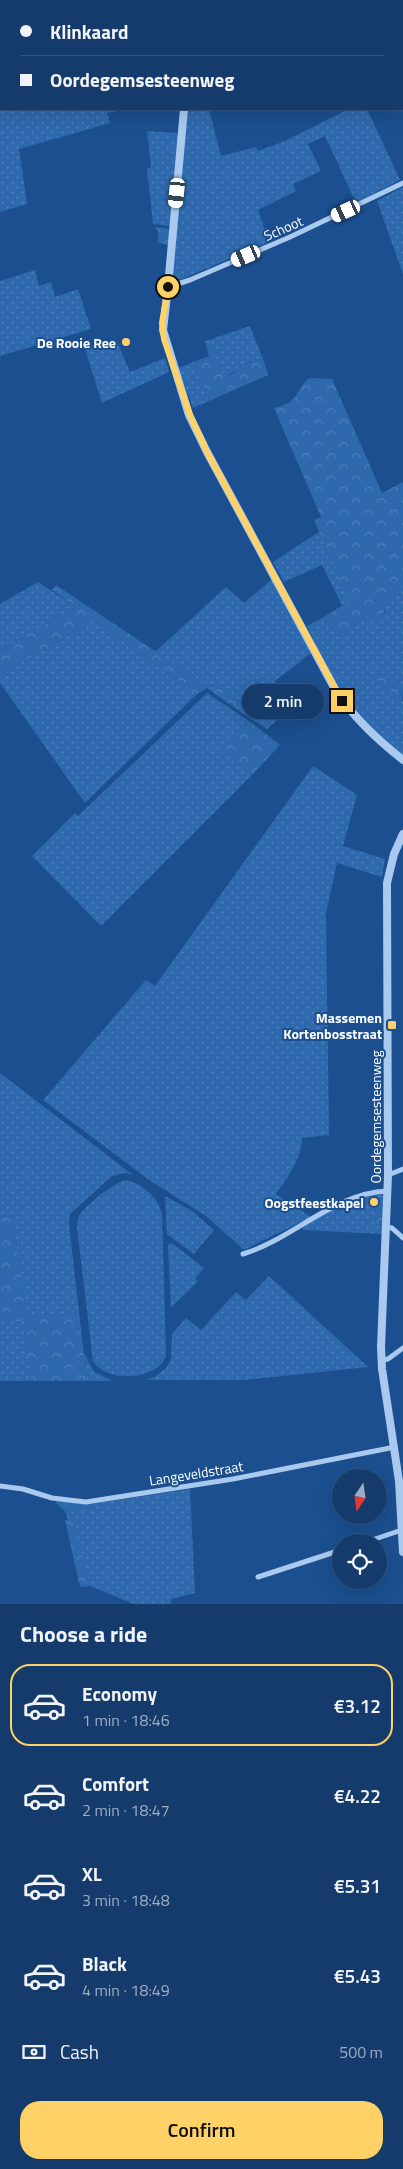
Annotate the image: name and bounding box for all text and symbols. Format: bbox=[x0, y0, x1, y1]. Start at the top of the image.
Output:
text: Klinkaard bbox=[50, 17, 129, 46]
text: Oordegemsesteenweg bbox=[50, 65, 234, 94]
car bbox=[167, 177, 186, 209]
car bbox=[329, 198, 362, 224]
street label: Schoot bbox=[260, 210, 306, 246]
car bbox=[229, 243, 262, 269]
route start bbox=[157, 276, 179, 298]
place label: De Rooie Ree bbox=[37, 332, 116, 353]
marker: De Rooie Ree bbox=[120, 336, 132, 348]
callout: 2 min bbox=[242, 684, 324, 718]
text: 2 min bbox=[264, 689, 302, 713]
route end bbox=[331, 690, 353, 712]
place label: Massemen Kortenbosstraat bbox=[283, 1007, 382, 1044]
marker: Massemen Kortenbosstraat bbox=[386, 1019, 398, 1031]
street label: Oordegemsesteenweg bbox=[365, 1050, 386, 1184]
place label: Oogstfeestkapel bbox=[264, 1192, 364, 1213]
marker: Oogstfeestkapel bbox=[368, 1196, 380, 1208]
street label: Langeveldstraat bbox=[147, 1455, 245, 1491]
north arrow bbox=[332, 1469, 388, 1524]
map controls bbox=[332, 1469, 387, 1589]
button: locate bbox=[332, 1534, 387, 1589]
text: Choose a ride bbox=[20, 1617, 147, 1651]
text: Economy bbox=[82, 1679, 157, 1708]
icon: car bbox=[22, 1683, 67, 1728]
text: €3.12 bbox=[334, 1691, 381, 1720]
text: 1 min · 18:46 bbox=[82, 1708, 170, 1732]
text: Comfort bbox=[82, 1769, 149, 1798]
icon: car bbox=[22, 1773, 67, 1818]
text: €4.22 bbox=[334, 1781, 381, 1810]
text: 2 min · 18:47 bbox=[82, 1798, 170, 1822]
text: XL bbox=[82, 1859, 102, 1888]
icon: car bbox=[22, 1863, 67, 1908]
text: €5.31 bbox=[334, 1871, 381, 1900]
text: 3 min · 18:48 bbox=[82, 1888, 170, 1912]
text: Black bbox=[82, 1949, 127, 1978]
icon: car bbox=[22, 1953, 67, 1998]
text: €5.43 bbox=[334, 1961, 381, 1990]
text: 4 min · 18:49 bbox=[82, 1978, 170, 2002]
text: Cash bbox=[60, 2037, 99, 2066]
icon: cash bbox=[20, 2038, 48, 2066]
text: 500 m bbox=[339, 2040, 383, 2064]
button: Confirm bbox=[20, 2101, 383, 2159]

